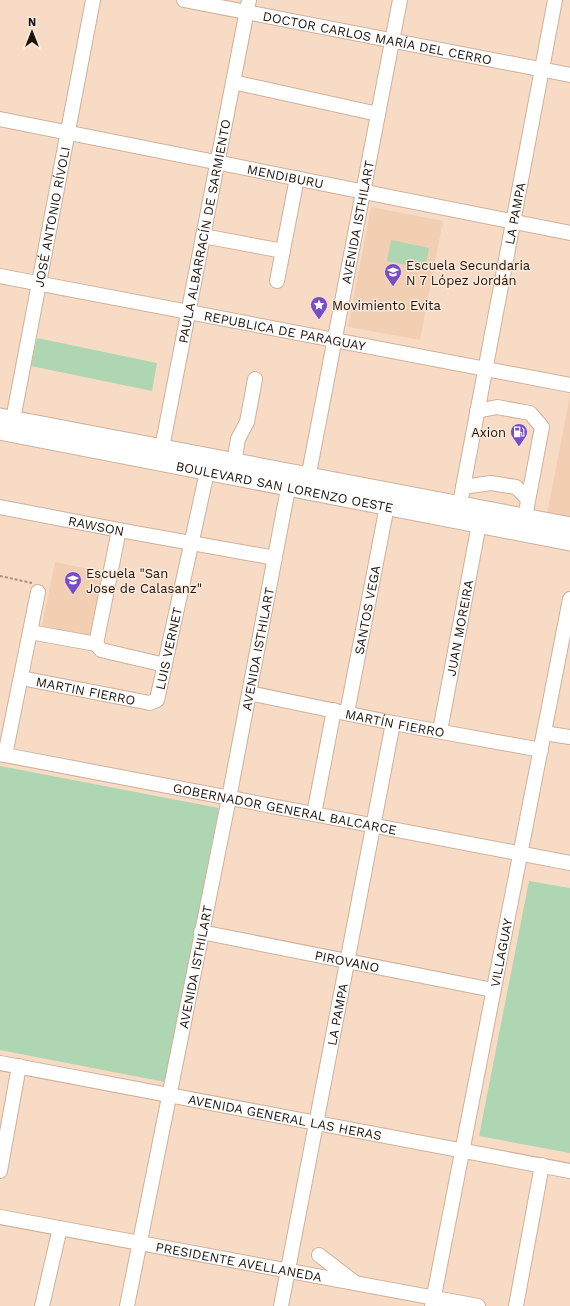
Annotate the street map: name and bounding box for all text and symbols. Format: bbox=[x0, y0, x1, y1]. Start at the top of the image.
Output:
street label: DOCTOR CARLOS MARÍA DEL CERRO bbox=[261, 8, 493, 68]
north arrow bbox=[12, 12, 52, 52]
text: N bbox=[28, 16, 36, 29]
street label: PAULA ALBARRACÍN DE SARMIENTO bbox=[175, 118, 234, 345]
street label: JOSÉ ANTONIO RÍVOLI bbox=[31, 145, 73, 288]
street label: AVENIDA ISTHILART bbox=[339, 159, 377, 285]
street label: MENDIBURU bbox=[246, 162, 325, 192]
street label: LA PAMPA bbox=[502, 181, 529, 246]
place label: Escuela Secundaria N 7 López Jordán bbox=[406, 258, 531, 288]
school or university icon: Escuela Secundaria N 7 López Jordán bbox=[383, 262, 403, 287]
place icon: Movimiento Evita bbox=[309, 295, 329, 320]
place label: Movimiento Evita bbox=[332, 298, 442, 313]
street label: REPUBLICA DE PARAGUAY bbox=[203, 308, 367, 354]
fuel station icon: Axion bbox=[509, 422, 529, 447]
place label: Axion bbox=[471, 425, 506, 440]
street label: BOULEVARD SAN LORENZO OESTE bbox=[175, 458, 395, 515]
street label: RAWSON bbox=[67, 513, 125, 539]
street label: SANTOS VEGA bbox=[351, 564, 383, 656]
place label: Escuela "San Jose de Calasanz" bbox=[86, 566, 202, 596]
school or university icon: Escuela "San Jose de Calasanz" bbox=[63, 570, 83, 595]
street label: JUAN MOREIRA bbox=[444, 578, 476, 677]
street label: AVENIDA ISTHILART bbox=[239, 586, 277, 712]
street label: LUIS VERNET bbox=[153, 606, 185, 691]
street label: MARTIN FIERRO bbox=[35, 674, 137, 708]
street label: MARTÍN FIERRO bbox=[344, 706, 446, 740]
street label: GOBERNADOR GENERAL BALCARCE bbox=[172, 780, 398, 838]
street label: AVENIDA ISTHILART bbox=[176, 904, 215, 1030]
street label: VILLAGUAY bbox=[487, 917, 516, 988]
street label: PIROVANO bbox=[313, 948, 381, 975]
street label: LA PAMPA bbox=[324, 982, 351, 1047]
street label: AVENIDA GENERAL LAS HERAS bbox=[187, 1092, 383, 1143]
street label: PRESIDENTE AVELLANEDA bbox=[155, 1239, 323, 1285]

